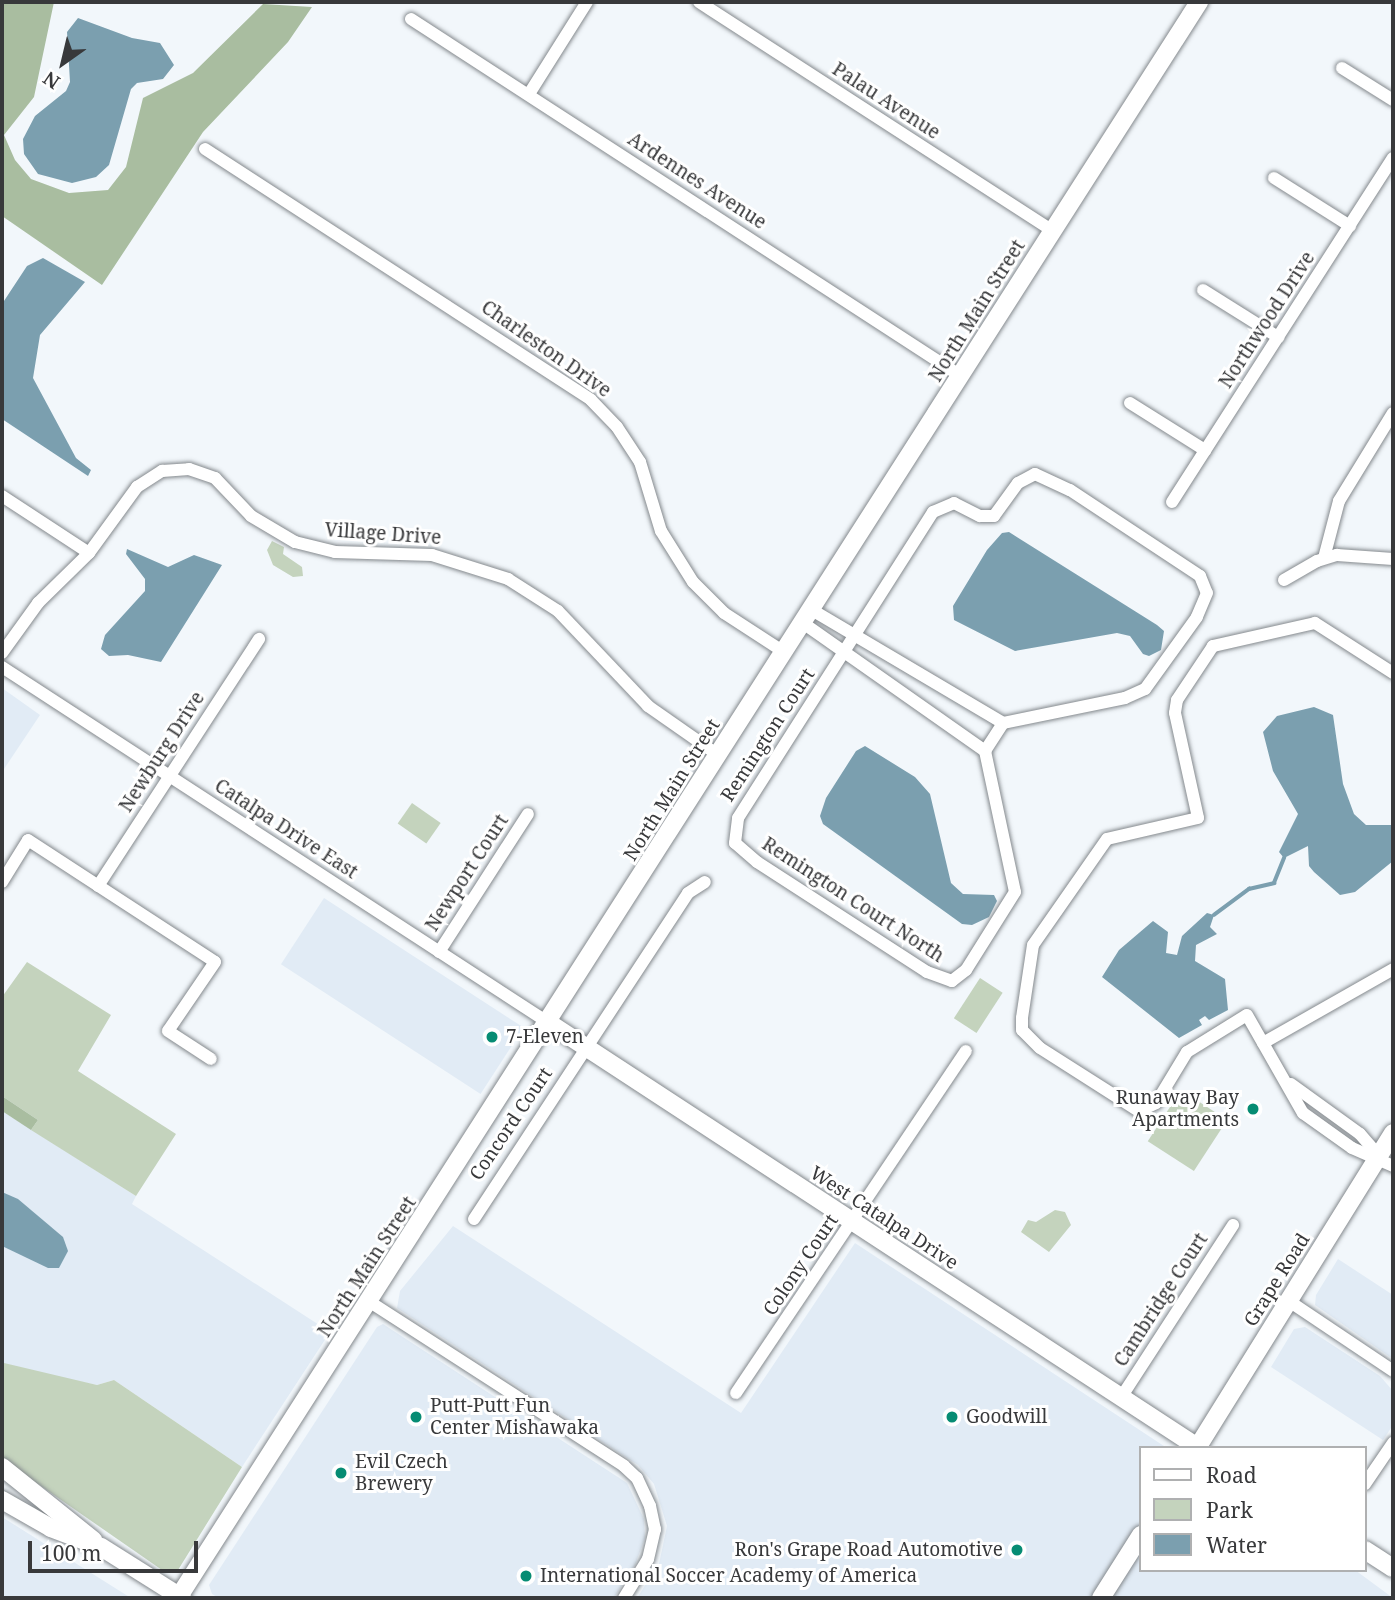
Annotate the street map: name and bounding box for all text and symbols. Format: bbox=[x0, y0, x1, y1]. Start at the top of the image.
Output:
north arrow bbox=[28, 28, 98, 98]
street label: Palau Avenue bbox=[828, 58, 944, 144]
text: N bbox=[38, 65, 65, 95]
street label: Ardennes Avenue bbox=[624, 128, 770, 234]
street label: North Main Street bbox=[924, 236, 1030, 386]
street label: Northwood Drive bbox=[1214, 248, 1320, 392]
street label: Charleston Drive bbox=[477, 296, 615, 402]
street label: Village Drive bbox=[324, 519, 442, 549]
street label: Remington Court bbox=[716, 664, 820, 806]
street label: Newburg Drive bbox=[115, 688, 209, 816]
street label: North Main Street bbox=[619, 715, 725, 865]
street label: Catalpa Drive East bbox=[210, 774, 362, 884]
street label: Newport Court bbox=[421, 810, 513, 936]
street label: Remington Court North bbox=[758, 833, 948, 967]
place label: 7-Eleven bbox=[506, 1026, 584, 1048]
marker: 7-Eleven bbox=[484, 1029, 500, 1045]
street label: Concord Court bbox=[465, 1063, 557, 1185]
place label: Runaway Bay Apartments bbox=[1116, 1087, 1239, 1131]
marker: Runaway Bay Apartments bbox=[1245, 1101, 1261, 1117]
street label: West Catalpa Drive bbox=[806, 1162, 962, 1274]
street label: North Main Street bbox=[313, 1192, 421, 1342]
street label: Colony Court bbox=[759, 1210, 843, 1320]
street label: Cambridge Court bbox=[1109, 1229, 1213, 1371]
street label: Grape Road bbox=[1239, 1229, 1315, 1331]
place label: Putt-Putt Fun Center Mishawaka bbox=[430, 1395, 599, 1439]
place label: Goodwill bbox=[966, 1406, 1047, 1428]
marker: Putt-Putt Fun Center Mishawaka bbox=[408, 1409, 424, 1425]
marker: Goodwill bbox=[944, 1409, 960, 1425]
legend bbox=[1140, 1446, 1367, 1572]
place label: Evil Czech Brewery bbox=[355, 1451, 448, 1495]
text: Road bbox=[1206, 1461, 1257, 1489]
marker: Evil Czech Brewery bbox=[333, 1465, 349, 1481]
text: Park bbox=[1206, 1496, 1253, 1524]
scale bar bbox=[32, 1526, 201, 1570]
text: Water bbox=[1206, 1531, 1267, 1559]
text: 100 m bbox=[41, 1539, 102, 1567]
place label: Ron's Grape Road Automotive bbox=[734, 1539, 1003, 1561]
marker: Ron's Grape Road Automotive bbox=[1009, 1542, 1025, 1558]
place label: International Soccer Academy of America bbox=[540, 1565, 917, 1587]
marker: International Soccer Academy of America bbox=[518, 1568, 534, 1584]

